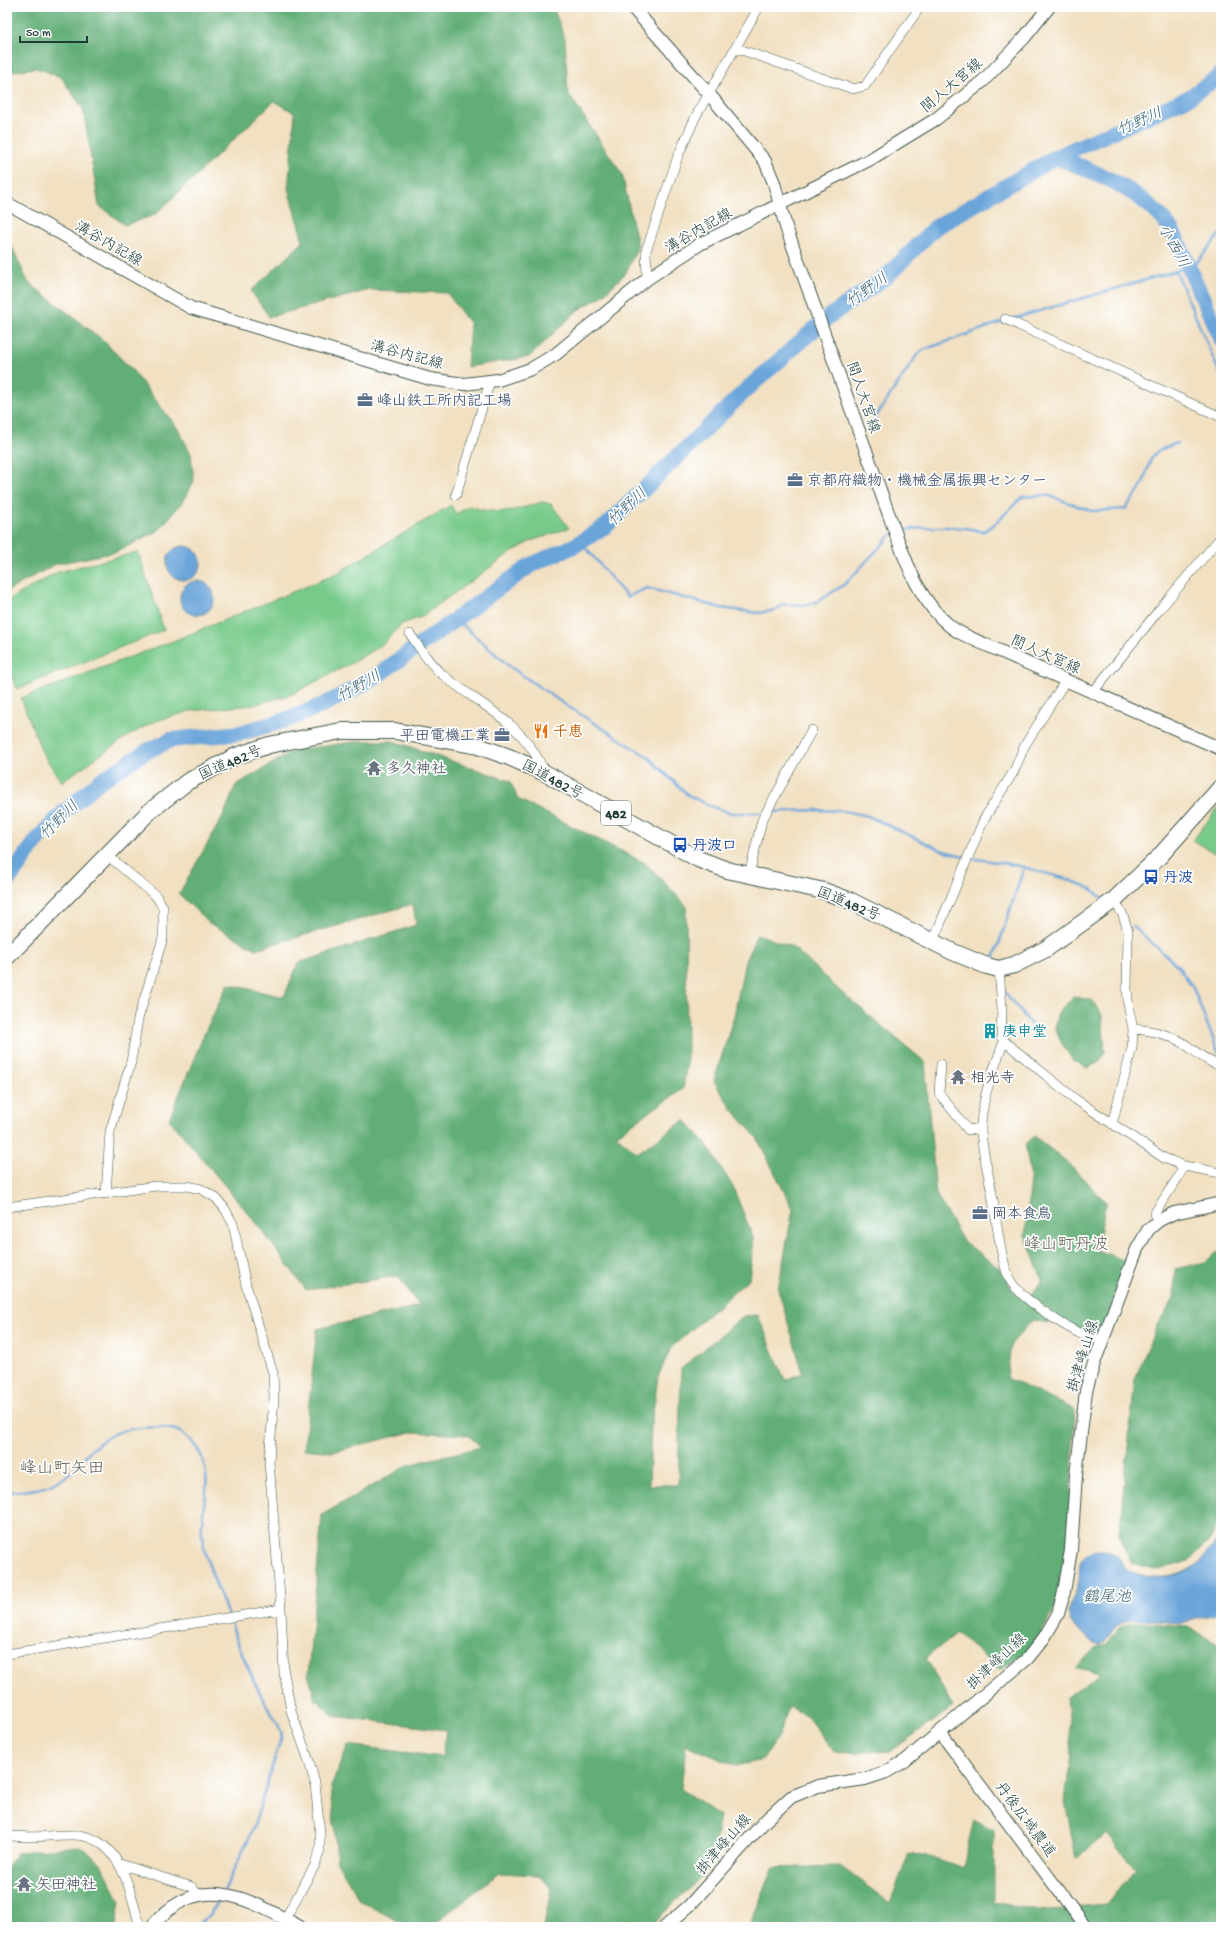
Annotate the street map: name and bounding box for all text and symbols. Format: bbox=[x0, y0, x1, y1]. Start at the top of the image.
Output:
scale bar bbox=[20, 18, 87, 44]
text: 50 m bbox=[26, 27, 51, 41]
street label: 間人大宮線 bbox=[917, 55, 987, 118]
water label: 竹野川 bbox=[1114, 104, 1166, 142]
street label: 溝谷内記線 bbox=[662, 204, 736, 258]
street label: 溝谷内記線 bbox=[71, 217, 145, 271]
water label: 小西川 bbox=[1152, 221, 1193, 272]
water label: 竹野川 bbox=[842, 269, 893, 314]
street label: 溝谷内記線 bbox=[368, 337, 445, 374]
street label: 間人大宮線 bbox=[841, 359, 884, 436]
office icon: 峰山鉄工所内記工場 bbox=[356, 391, 374, 409]
place label: 峰山鉄工所内記工場 bbox=[377, 392, 512, 411]
office icon: 京都府織物・機械金属振興センター bbox=[786, 471, 804, 489]
place label: 京都府織物・機械金属振興センター bbox=[807, 472, 1047, 491]
water label: 竹野川 bbox=[604, 484, 652, 532]
street label: 間人大宮線 bbox=[1007, 631, 1084, 679]
water label: 竹野川 bbox=[334, 667, 385, 708]
restaurant icon: 千恵 bbox=[532, 722, 550, 740]
place label: 千恵 bbox=[553, 723, 583, 742]
office icon: 平田電機工業 bbox=[493, 726, 511, 744]
place label: 平田電機工業 bbox=[400, 727, 490, 746]
street label: 国道482号 bbox=[196, 742, 265, 785]
street label: 国道482号 bbox=[518, 757, 586, 805]
temple icon: 多久神社 bbox=[365, 759, 383, 777]
place label: 多久神社 bbox=[386, 760, 446, 779]
water label: 竹野川 bbox=[36, 797, 84, 845]
road number: 482 bbox=[601, 801, 631, 825]
bus stop icon: 丹波口 bbox=[671, 836, 689, 854]
place label: 丹波口 bbox=[692, 837, 737, 856]
bus stop icon: 丹波 bbox=[1142, 868, 1160, 886]
place label: 丹波 bbox=[1163, 869, 1193, 888]
street label: 国道482号 bbox=[814, 884, 883, 926]
building icon: 庚申堂 bbox=[981, 1022, 999, 1040]
place label: 庚申堂 bbox=[1002, 1023, 1047, 1042]
temple icon: 相光寺 bbox=[949, 1068, 967, 1086]
place label: 相光寺 bbox=[970, 1069, 1015, 1088]
office icon: 岡本食鳥 bbox=[971, 1204, 989, 1222]
place label: 岡本食鳥 bbox=[992, 1205, 1052, 1224]
district label: 峰山町丹波 bbox=[1024, 1235, 1109, 1256]
street label: 掛津峰山線 bbox=[1063, 1318, 1103, 1395]
district label: 峰山町矢田 bbox=[20, 1459, 105, 1480]
water label: 鶴尾池 bbox=[1083, 1587, 1132, 1608]
street label: 掛津峰山線 bbox=[963, 1630, 1031, 1695]
street label: 丹後広域農道 bbox=[990, 1778, 1059, 1862]
street label: 掛津峰山線 bbox=[692, 1810, 756, 1880]
temple icon: 矢田神社 bbox=[15, 1875, 33, 1893]
place label: 矢田神社 bbox=[36, 1876, 96, 1895]

